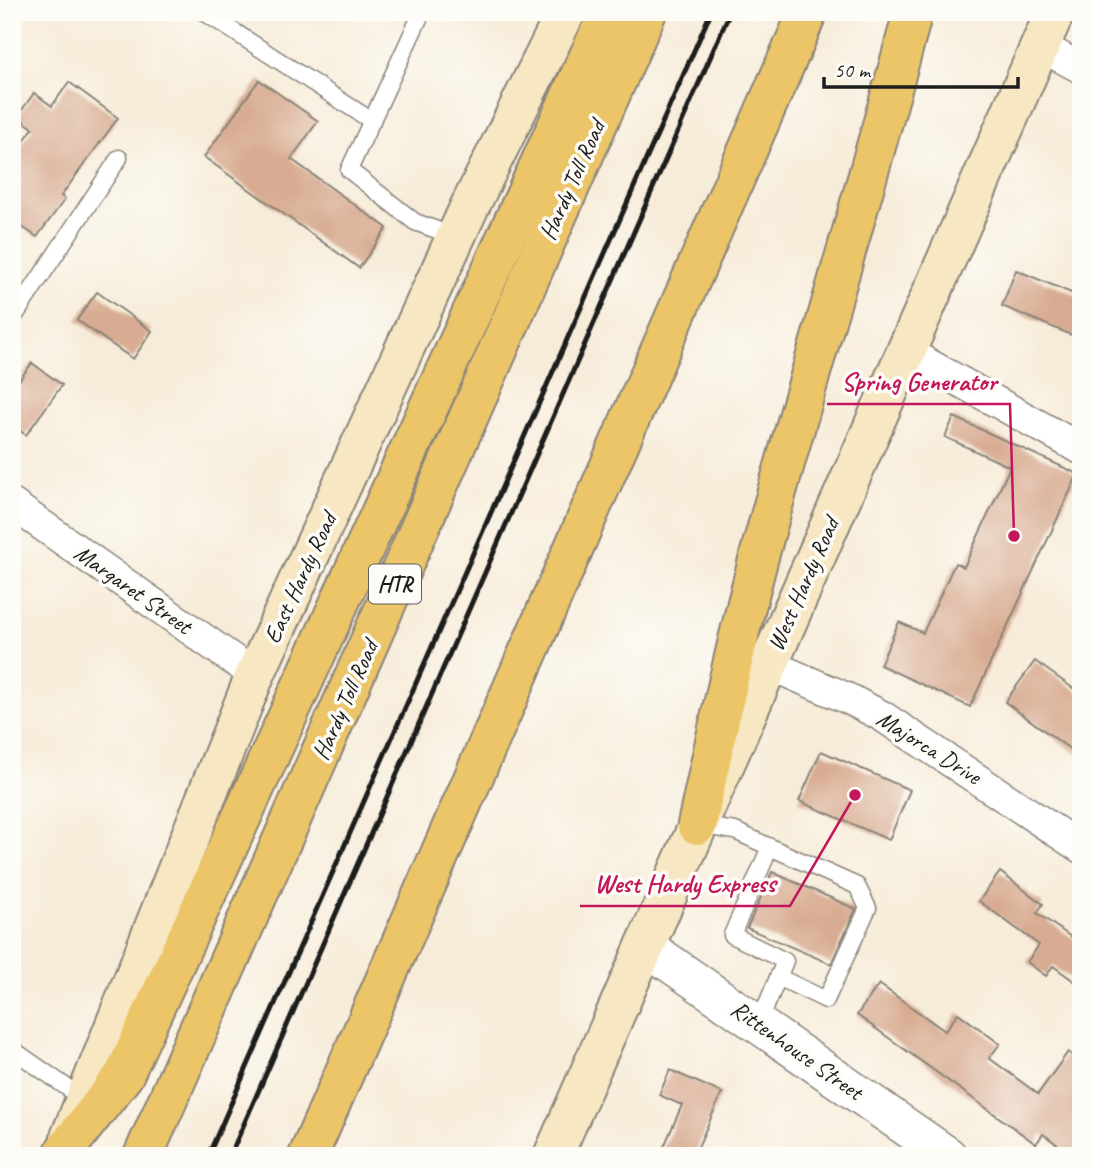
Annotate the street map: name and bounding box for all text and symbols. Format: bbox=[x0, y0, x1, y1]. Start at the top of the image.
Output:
scale bar bbox=[824, 46, 1018, 90]
text: 50 m bbox=[834, 57, 872, 83]
street label: Hardy Toll Road bbox=[532, 112, 613, 244]
callout: Spring Generator bbox=[827, 357, 1010, 404]
text: Spring Generator bbox=[841, 365, 999, 398]
street label: East Hardy Road bbox=[257, 505, 345, 648]
street label: West Hardy Road bbox=[760, 510, 847, 655]
street label: Margaret Street bbox=[68, 538, 199, 642]
road number: HTR bbox=[369, 564, 421, 604]
street label: Hardy Toll Road bbox=[305, 632, 386, 764]
street label: Majorca Drive bbox=[871, 703, 989, 792]
callout: West Hardy Express bbox=[580, 859, 790, 906]
text: West Hardy Express bbox=[594, 867, 778, 900]
street label: Rittenhouse Street bbox=[725, 994, 870, 1108]

